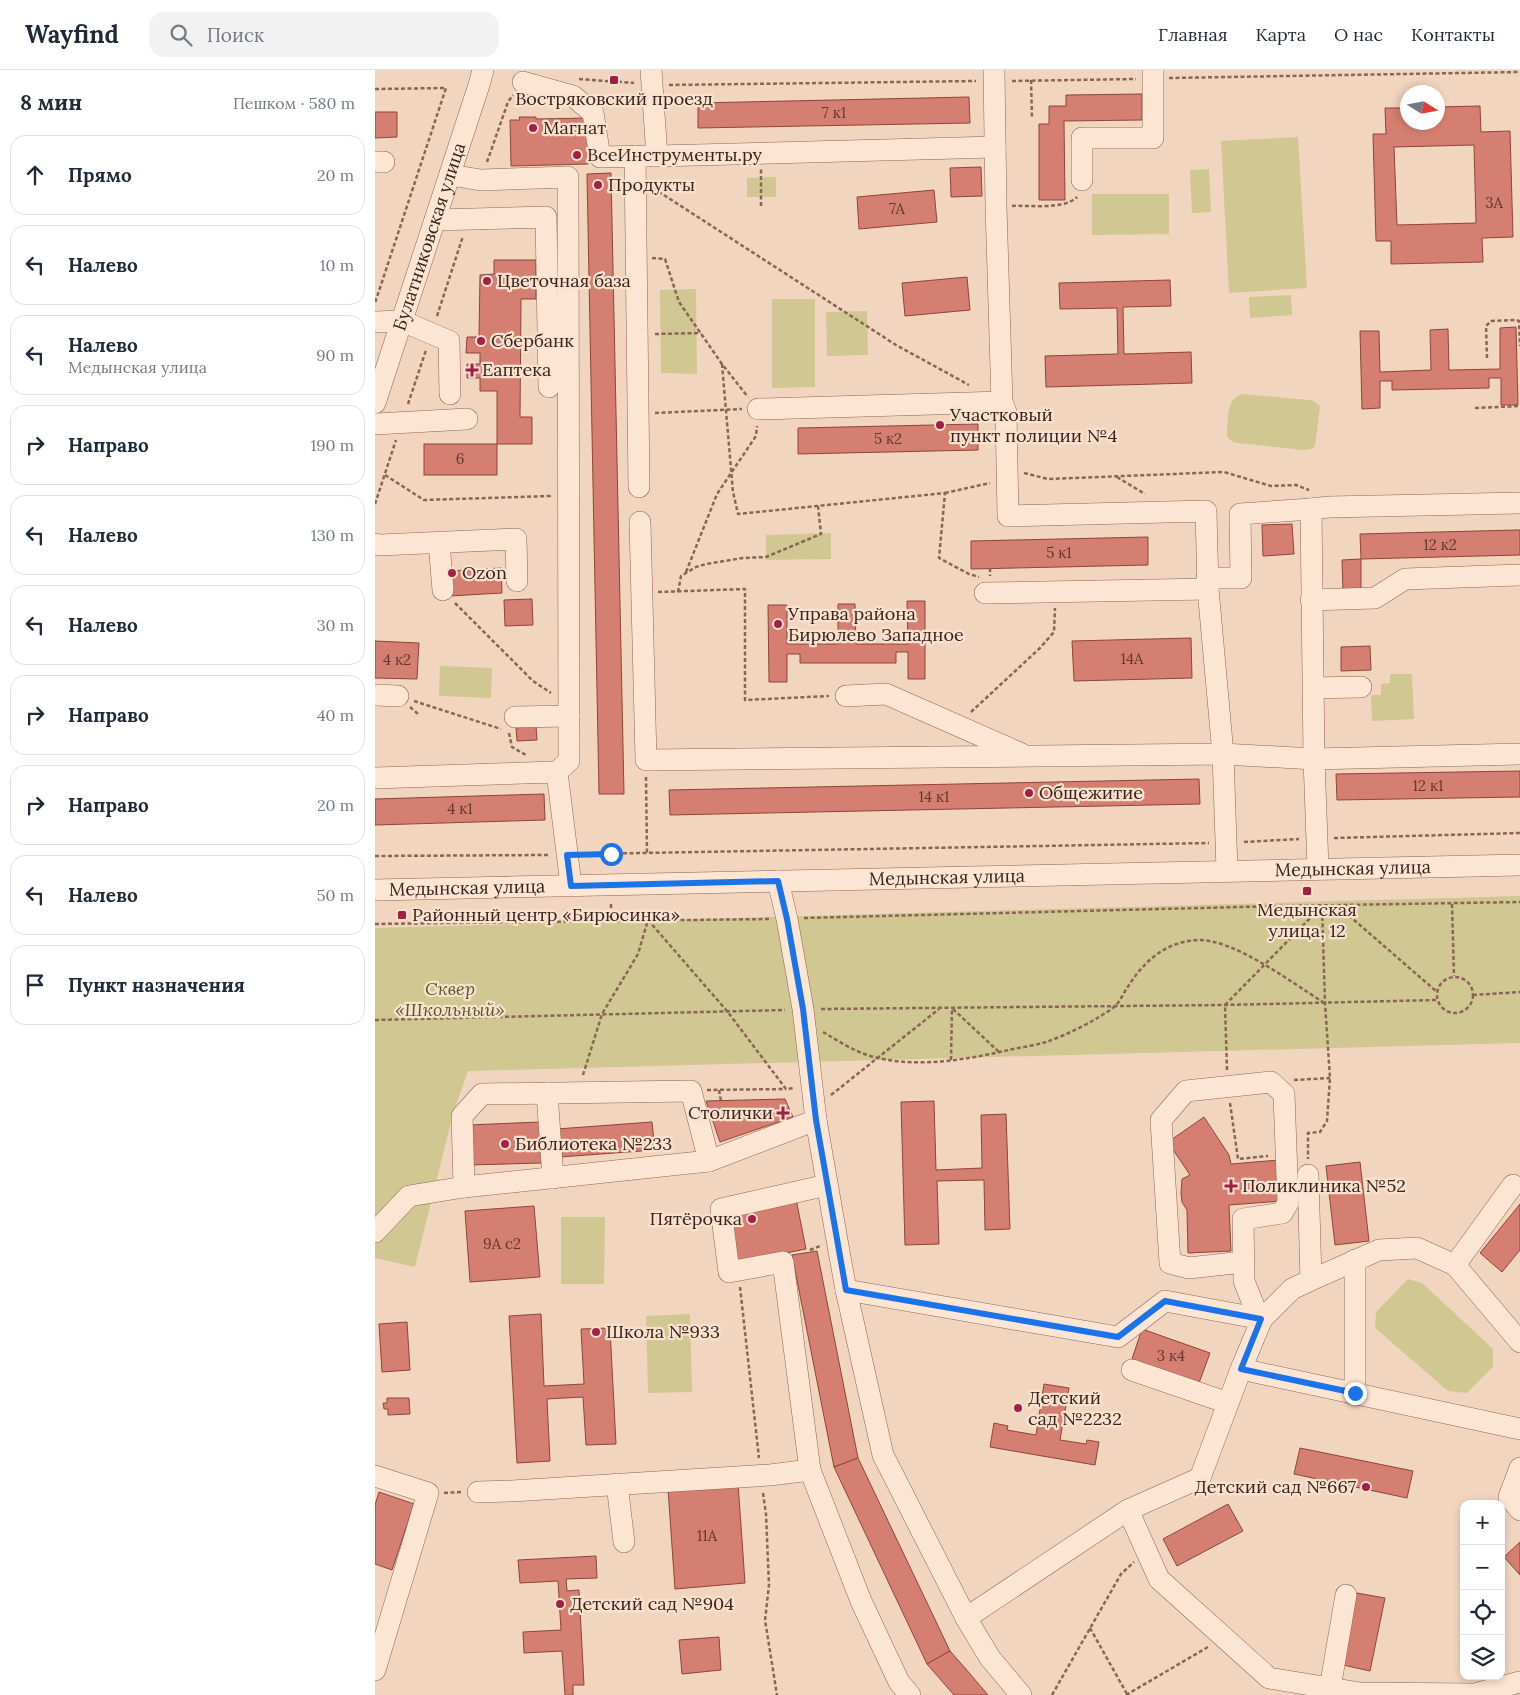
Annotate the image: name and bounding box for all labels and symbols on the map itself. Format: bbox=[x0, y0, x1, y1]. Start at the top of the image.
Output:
marker: Востряковский проезд bbox=[608, 74, 620, 86]
north arrow bbox=[1400, 85, 1445, 130]
place label: Востряковский проезд bbox=[515, 87, 713, 110]
house number: 7 к1 bbox=[822, 103, 846, 122]
place label: Магнат bbox=[543, 116, 606, 139]
marker: Магнат bbox=[527, 122, 539, 134]
street label: Булатниковская улица bbox=[387, 140, 470, 333]
place label: ВсеИнструменты.ру bbox=[587, 143, 763, 166]
marker: ВсеИнструменты.ру bbox=[571, 149, 583, 161]
place label: Продукты bbox=[608, 173, 695, 196]
marker: Продукты bbox=[592, 179, 604, 191]
house number: 3А bbox=[1485, 193, 1503, 212]
house number: 7А bbox=[889, 199, 906, 218]
place label: Цветочная база bbox=[497, 269, 631, 292]
marker: Цветочная база bbox=[481, 275, 493, 287]
place label: Сбербанк bbox=[491, 329, 574, 352]
marker: Сбербанк bbox=[475, 335, 487, 347]
place label: Еаптека bbox=[482, 358, 551, 381]
marker: Еаптека bbox=[466, 364, 478, 376]
place label: Участковый пункт полиции №4 bbox=[949, 403, 1118, 447]
marker: Участковый пункт полиции №4 bbox=[934, 419, 946, 431]
house number: 5 к2 bbox=[874, 429, 902, 448]
house number: 6 bbox=[456, 449, 464, 468]
house number: 12 к2 bbox=[1423, 535, 1457, 554]
house number: 5 к1 bbox=[1046, 543, 1072, 562]
place label: Ozon bbox=[462, 561, 507, 584]
marker: Ozon bbox=[446, 567, 458, 579]
place label: Управа района Бирюлево Западное bbox=[787, 602, 964, 646]
marker: Управа района Бирюлево Западное bbox=[772, 618, 784, 630]
house number: 14А bbox=[1121, 649, 1144, 668]
house number: 4 к2 bbox=[383, 650, 411, 669]
house number: 12 к1 bbox=[1413, 776, 1443, 795]
place label: Общежитие bbox=[1039, 781, 1143, 804]
house number: 14 к1 bbox=[918, 787, 950, 806]
marker: Общежитие bbox=[1023, 787, 1035, 799]
house number: 4 к1 bbox=[447, 799, 473, 818]
route start bbox=[600, 843, 623, 866]
street label: Медынская улица bbox=[1274, 855, 1431, 881]
street label: Медынская улица bbox=[868, 864, 1025, 890]
street label: Медынская улица bbox=[389, 874, 545, 901]
marker: Медынская улица, 12 bbox=[1301, 885, 1313, 897]
place label: Медынская улица, 12 bbox=[1257, 898, 1357, 942]
place label: Районный центр «Бирюсинка» bbox=[412, 903, 680, 926]
marker: Районный центр «Бирюсинка» bbox=[396, 909, 408, 921]
park label: Сквер «Школьный» bbox=[395, 977, 505, 1021]
place label: Столички bbox=[688, 1101, 773, 1124]
marker: Столички bbox=[777, 1107, 789, 1119]
place label: Библиотека №233 bbox=[515, 1132, 672, 1155]
marker: Библиотека №233 bbox=[499, 1138, 511, 1150]
place label: Поликлиника №52 bbox=[1242, 1174, 1406, 1197]
marker: Поликлиника №52 bbox=[1224, 1179, 1238, 1193]
place label: Пятёрочка bbox=[650, 1207, 742, 1230]
marker: Пятёрочка bbox=[746, 1213, 758, 1225]
house number: 9А с2 bbox=[483, 1234, 521, 1253]
place label: Школа №933 bbox=[606, 1320, 720, 1343]
marker: Школа №933 bbox=[590, 1326, 602, 1338]
house number: 3 к4 bbox=[1157, 1346, 1185, 1365]
route end bbox=[1344, 1382, 1367, 1405]
place label: Детский сад №2232 bbox=[1028, 1386, 1122, 1430]
marker: Детский сад №2232 bbox=[1012, 1402, 1024, 1414]
place label: Детский сад №667 bbox=[1194, 1475, 1356, 1498]
marker: Детский сад №667 bbox=[1360, 1481, 1372, 1493]
house number: 11А bbox=[697, 1526, 718, 1545]
place label: Детский сад №904 bbox=[570, 1592, 734, 1615]
marker: Детский сад №904 bbox=[554, 1598, 566, 1610]

